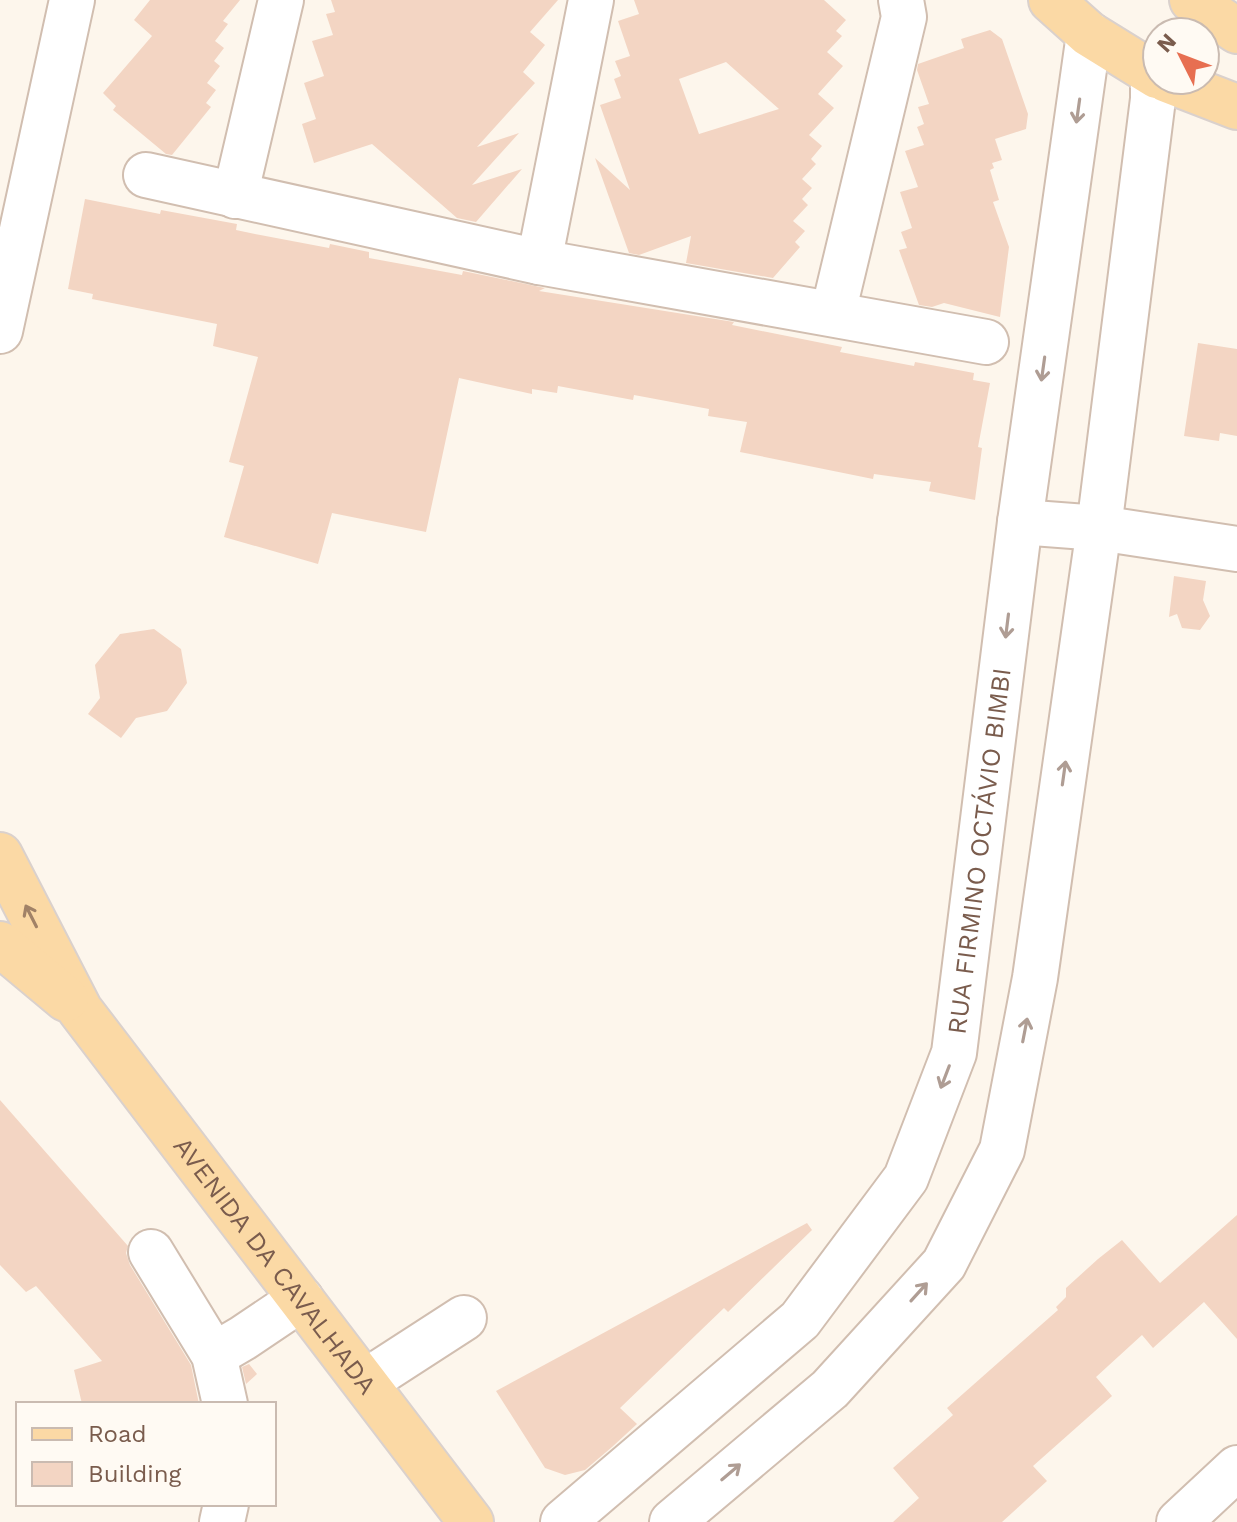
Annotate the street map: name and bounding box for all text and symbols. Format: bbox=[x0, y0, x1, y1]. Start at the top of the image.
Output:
north arrow bbox=[1141, 16, 1221, 96]
text: N bbox=[1152, 29, 1181, 57]
one-way arrow bbox=[1071, 97, 1086, 124]
one-way arrow bbox=[1035, 356, 1050, 381]
one-way arrow bbox=[1000, 613, 1015, 639]
street label: RUA FIRMINO OCTÁVIO BIMBI bbox=[941, 666, 1017, 1036]
one-way arrow bbox=[1057, 761, 1072, 786]
one-way arrow bbox=[23, 905, 39, 929]
one-way arrow bbox=[1019, 1018, 1034, 1044]
one-way arrow bbox=[937, 1064, 951, 1089]
street label: AVENIDA DA CAVALHADA bbox=[168, 1131, 383, 1400]
one-way arrow bbox=[909, 1283, 927, 1303]
legend bbox=[16, 1402, 276, 1506]
text: Road bbox=[88, 1420, 147, 1448]
text: Building bbox=[88, 1460, 181, 1488]
one-way arrow bbox=[721, 1463, 741, 1481]

